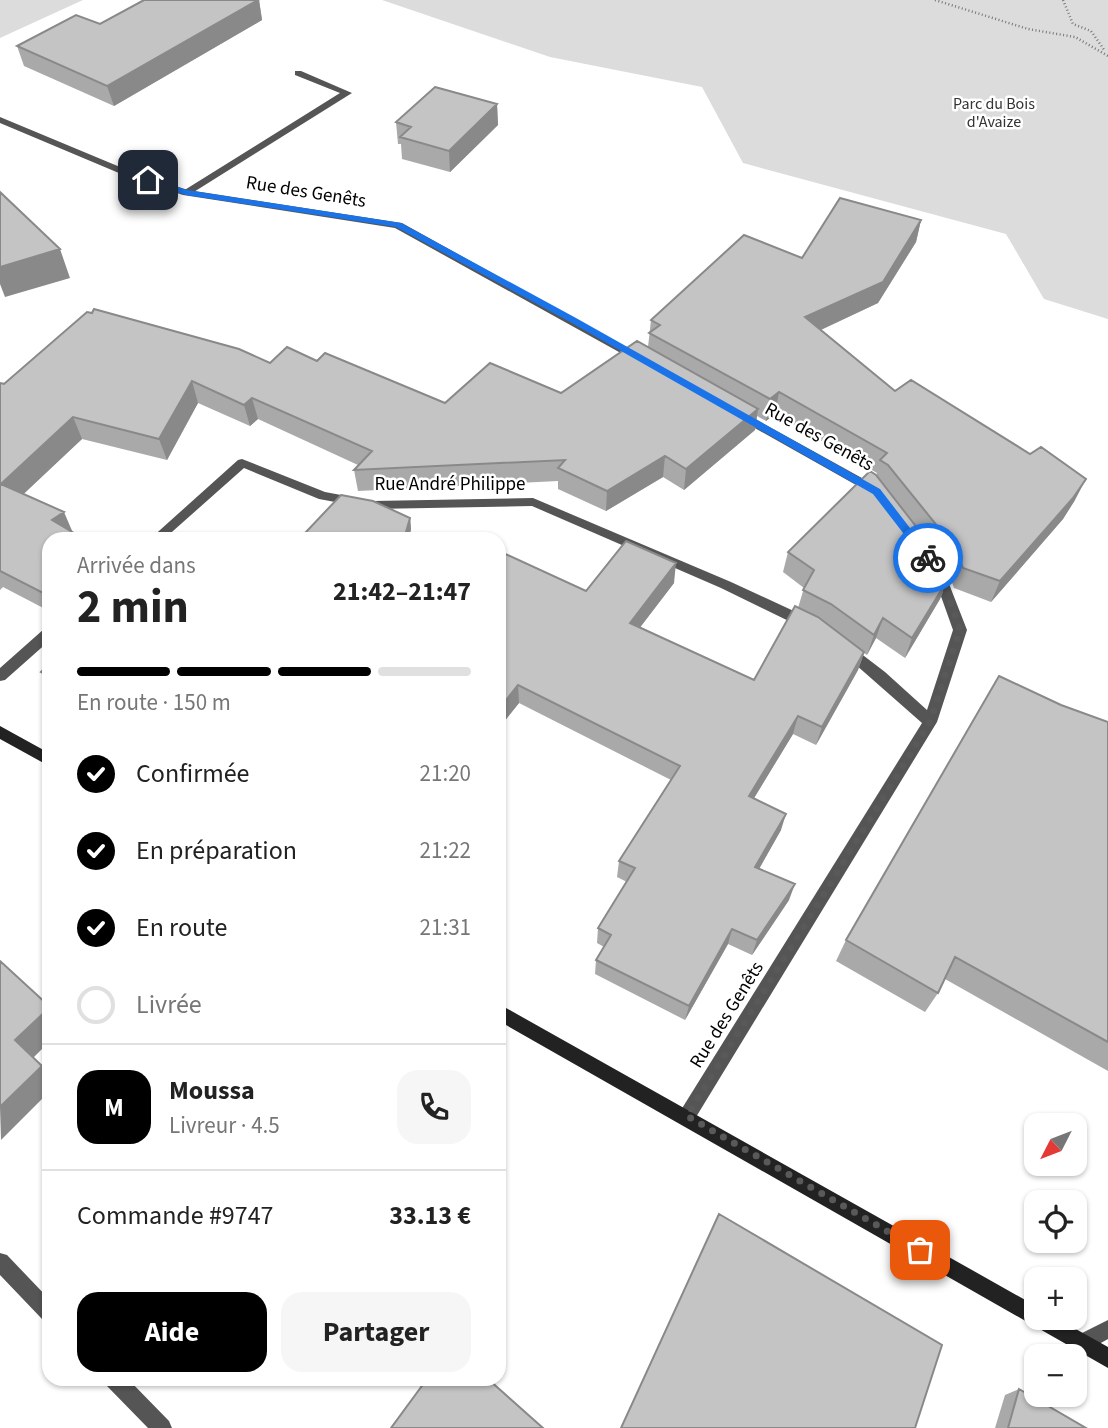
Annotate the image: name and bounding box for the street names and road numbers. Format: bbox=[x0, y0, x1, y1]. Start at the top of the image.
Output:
street label: Rue des Genêts bbox=[244, 169, 368, 215]
street label: Rue des Genêts bbox=[760, 396, 879, 478]
street label: Rue André Philippe bbox=[374, 471, 526, 498]
street label: Rue des Genêts bbox=[683, 956, 771, 1073]

